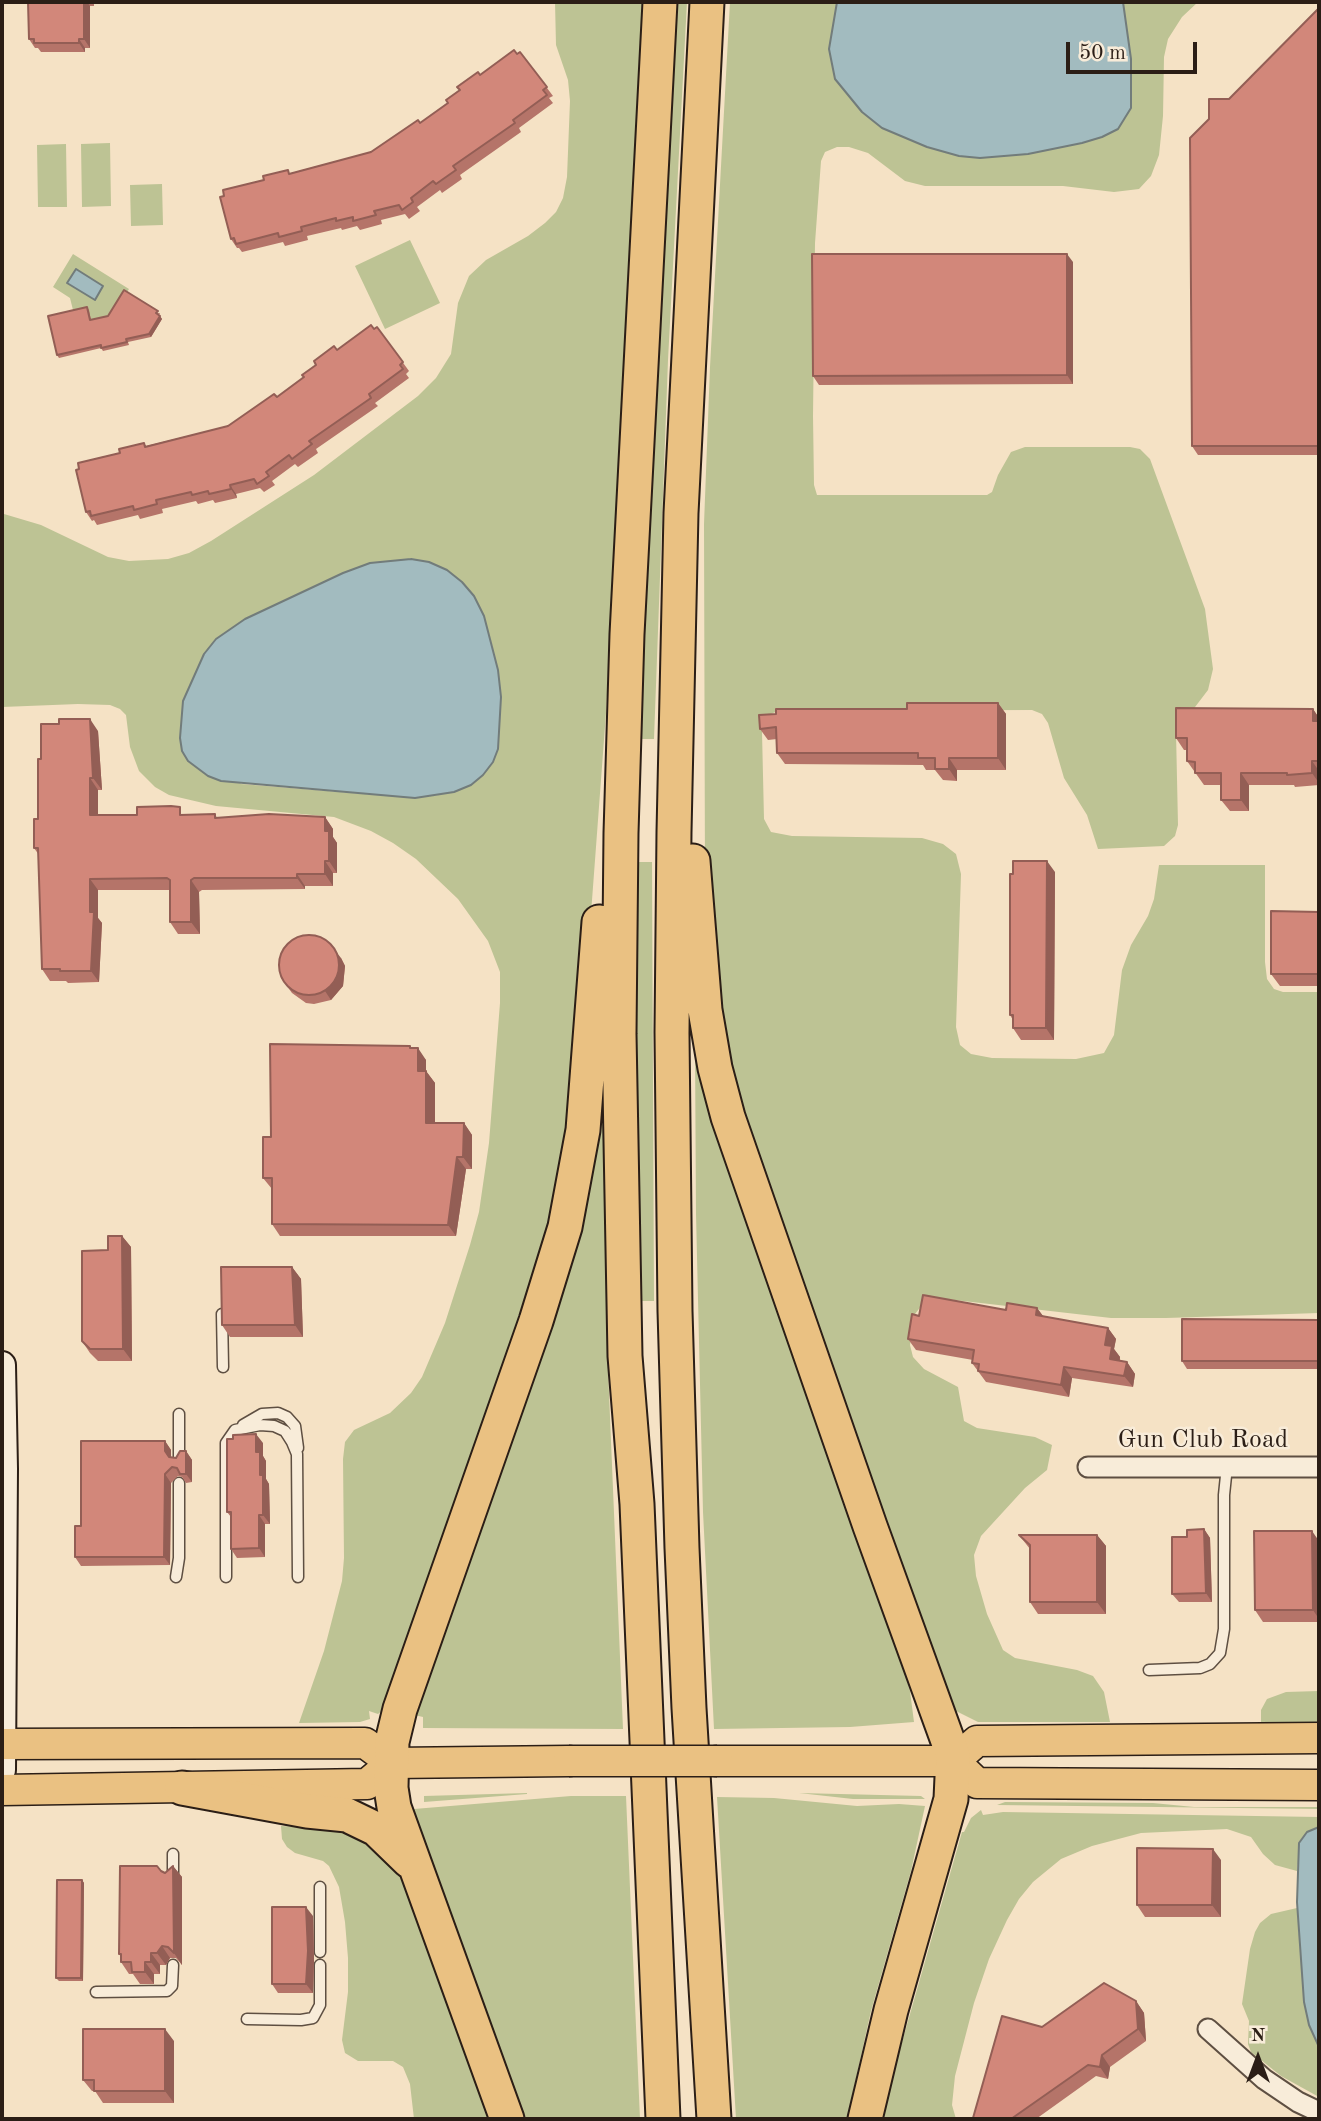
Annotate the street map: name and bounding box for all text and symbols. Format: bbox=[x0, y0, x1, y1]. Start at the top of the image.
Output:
scale bar bbox=[1069, 28, 1200, 72]
text: 50 m bbox=[1079, 43, 1126, 64]
street label: Gun Club Road bbox=[1118, 1424, 1288, 1456]
north arrow bbox=[1223, 2023, 1293, 2093]
text: N bbox=[1251, 2027, 1265, 2046]

